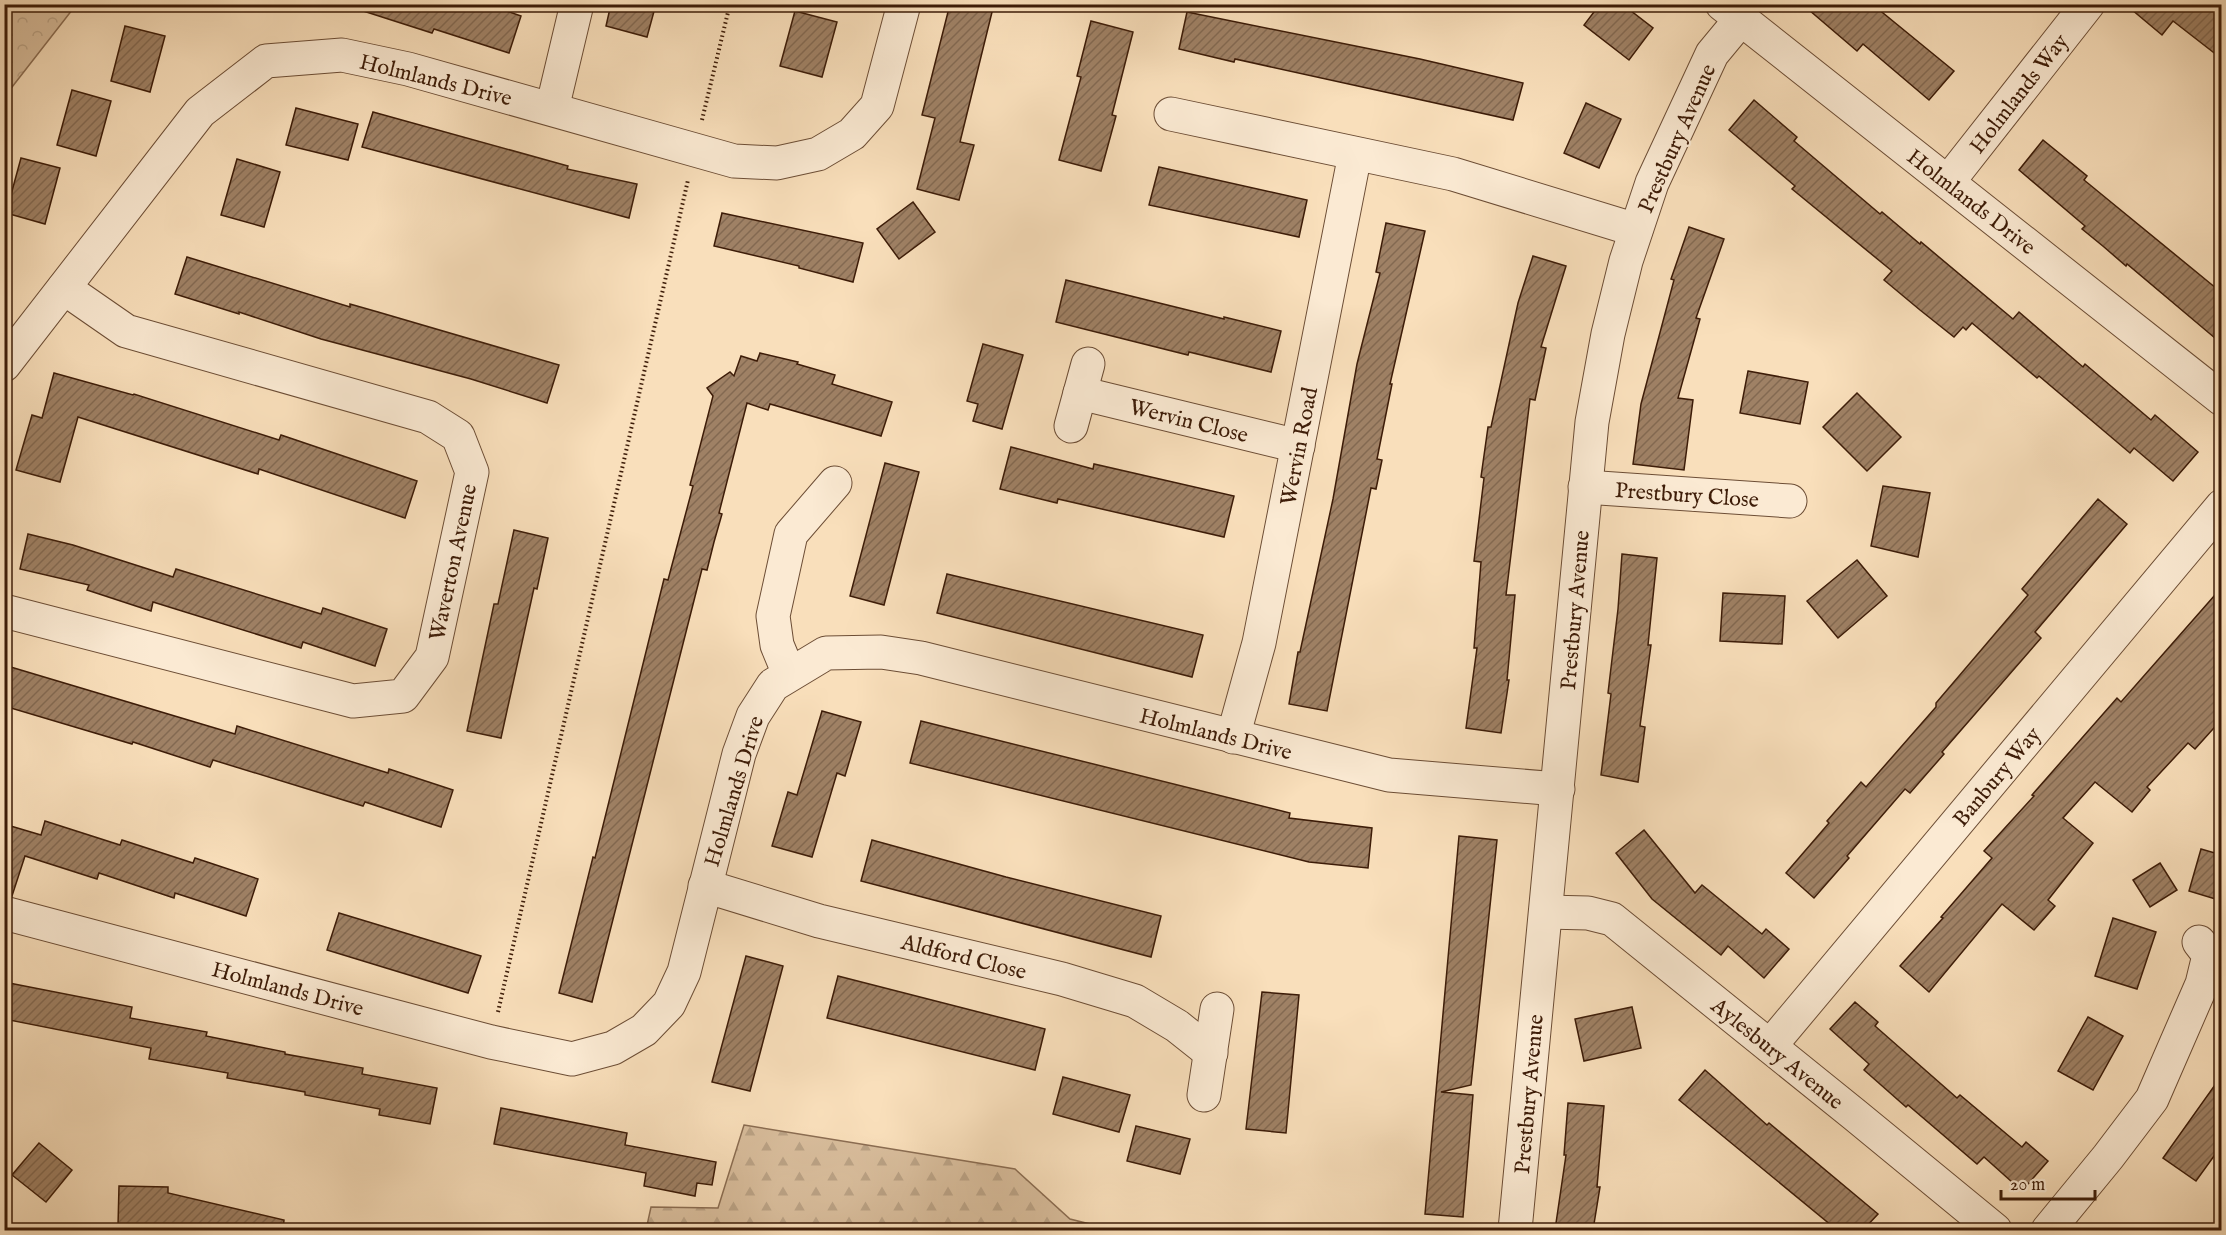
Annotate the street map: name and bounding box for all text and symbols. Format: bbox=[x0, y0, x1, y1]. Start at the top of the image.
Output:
street label: Holmlands Way bbox=[1964, 29, 2075, 160]
street label: Holmlands Drive bbox=[356, 48, 515, 113]
street label: Prestbury Avenue bbox=[1632, 60, 1723, 218]
street label: Holmlands Drive bbox=[1901, 143, 2041, 262]
street label: Wervin Road bbox=[1275, 385, 1325, 508]
street label: Wervin Close bbox=[1126, 394, 1251, 450]
street label: Prestbury Close bbox=[1614, 477, 1760, 515]
street label: Waverton Avenue bbox=[424, 481, 484, 643]
street label: Prestbury Avenue bbox=[1555, 529, 1597, 691]
street label: Holmlands Drive bbox=[1136, 702, 1295, 767]
street label: Holmlands Drive bbox=[699, 713, 771, 870]
street label: Banbury Way bbox=[1948, 721, 2048, 833]
street label: Aldford Close bbox=[897, 929, 1029, 987]
street label: Holmlands Drive bbox=[208, 956, 367, 1024]
street label: Aylesbury Avenue bbox=[1704, 992, 1849, 1117]
street label: Prestbury Avenue bbox=[1509, 1013, 1551, 1175]
scale bar bbox=[2001, 1163, 2096, 1201]
text: 20 m bbox=[2010, 1174, 2045, 1197]

